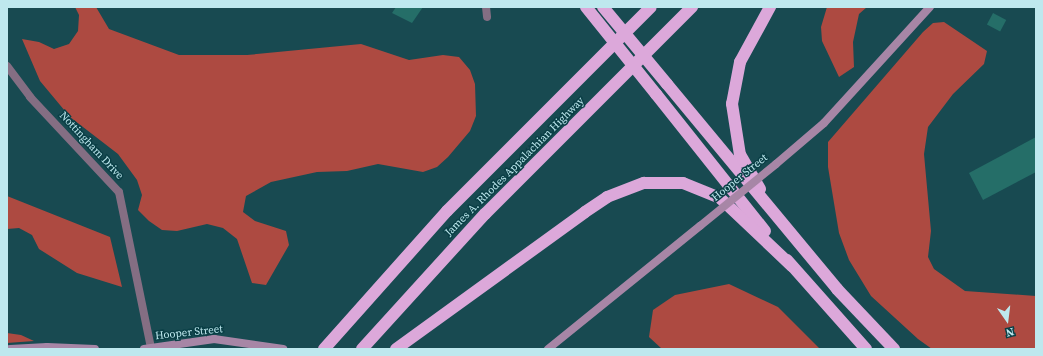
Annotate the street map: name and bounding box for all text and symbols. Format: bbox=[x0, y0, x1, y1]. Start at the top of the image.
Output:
street label: James A. Rhodes Appalachian Highway bbox=[443, 95, 587, 239]
street label: Nottingham Drive bbox=[56, 109, 126, 183]
street label: Hooper Street bbox=[709, 151, 771, 205]
north arrow bbox=[987, 300, 1027, 340]
street label: Hooper Street bbox=[154, 323, 224, 343]
text: N bbox=[1004, 324, 1016, 340]

